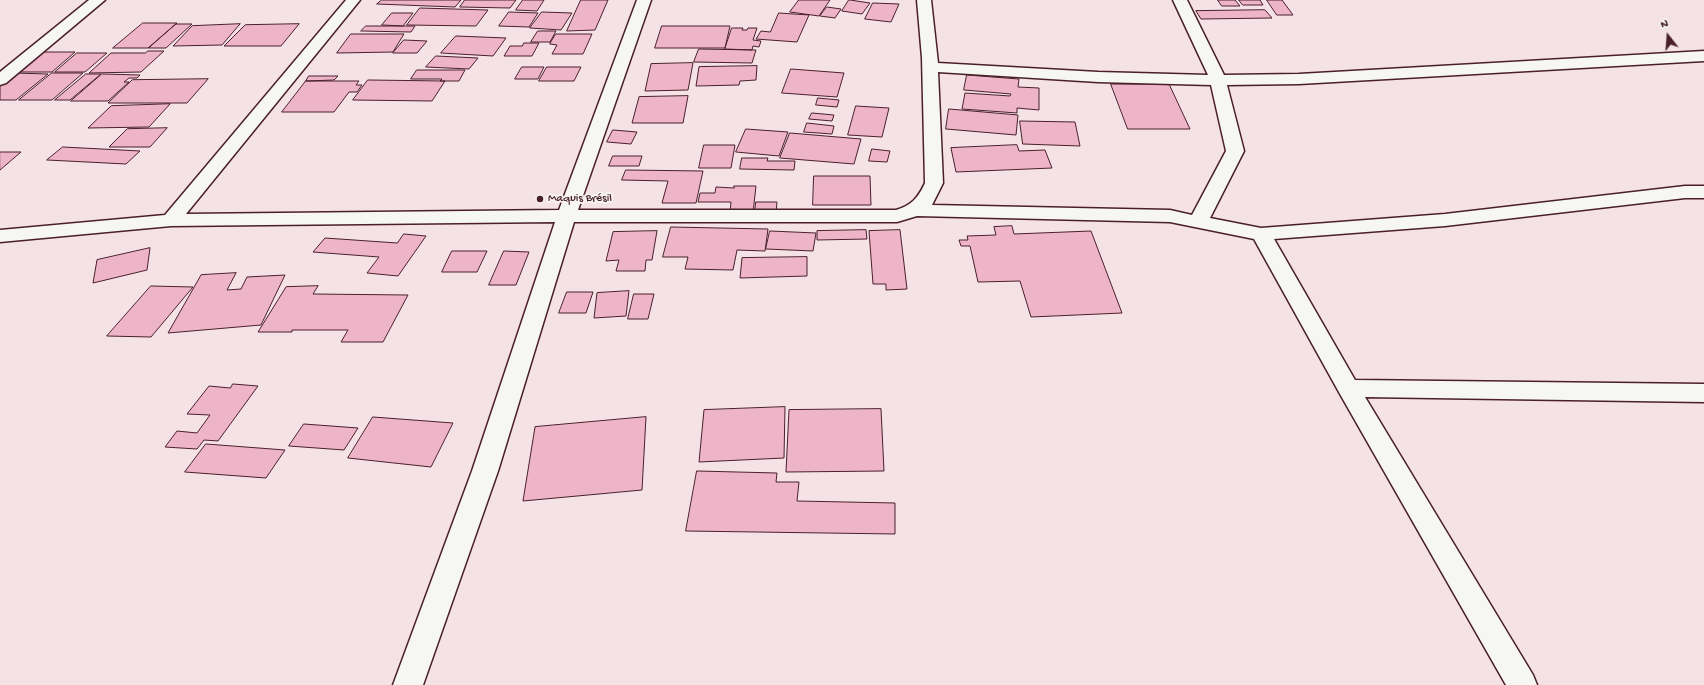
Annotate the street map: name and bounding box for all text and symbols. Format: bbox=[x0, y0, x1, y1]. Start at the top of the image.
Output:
north arrow bbox=[1648, 16, 1688, 56]
text: N bbox=[1659, 18, 1670, 31]
place label: Maquis Brésil bbox=[548, 192, 612, 206]
marker: Maquis Brésil bbox=[535, 194, 545, 204]

